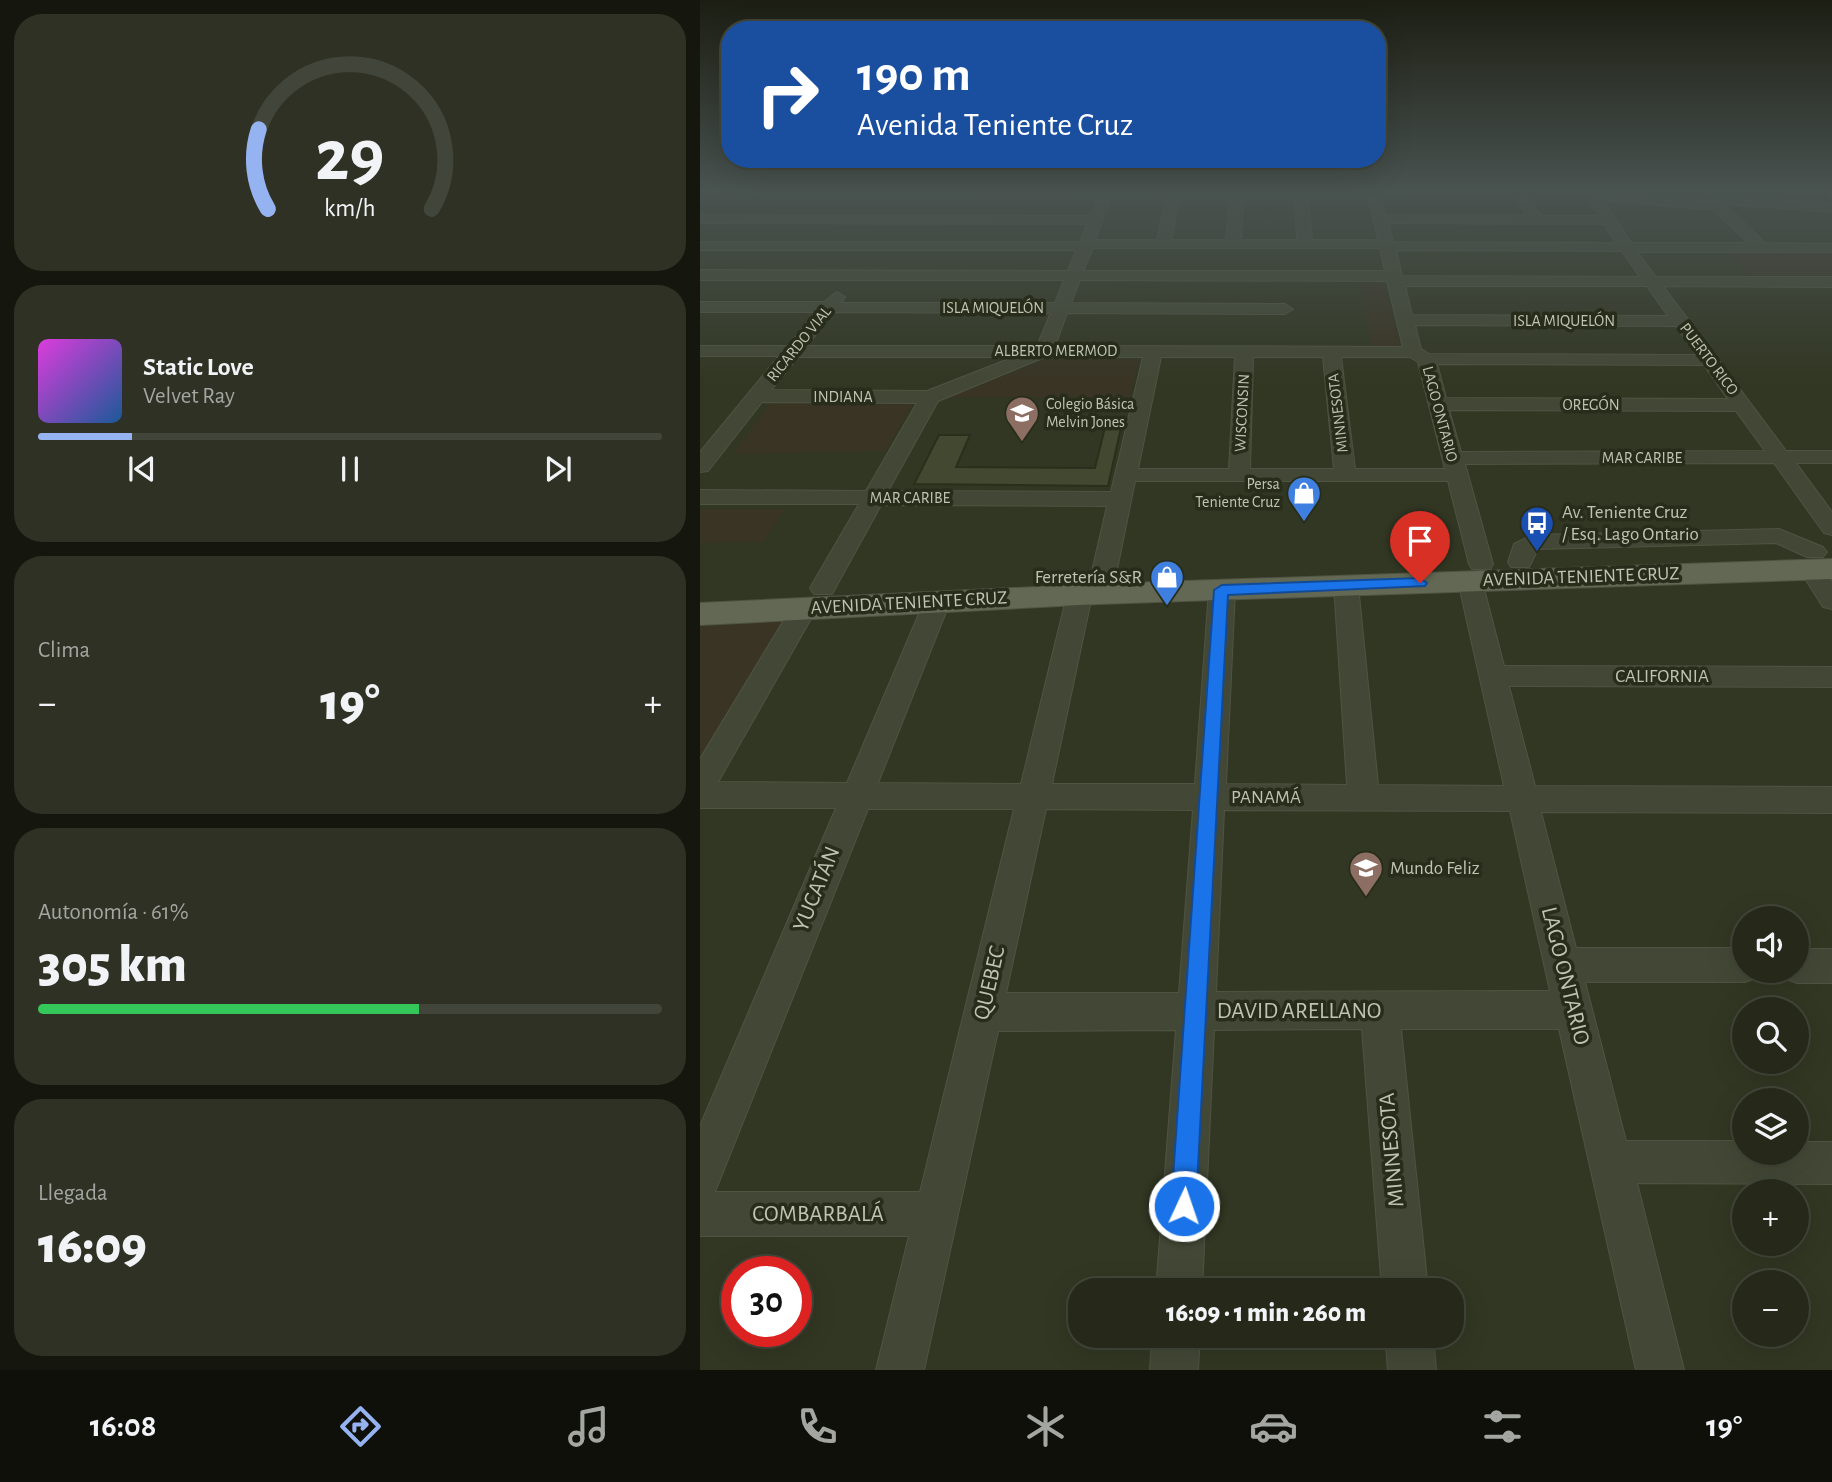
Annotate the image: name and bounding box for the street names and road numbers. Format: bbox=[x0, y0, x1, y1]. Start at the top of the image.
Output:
street label: ISLA MIQUELÓN bbox=[942, 298, 1044, 317]
street label: RICARDO VIAL bbox=[764, 303, 834, 385]
street label: ISLA MIQUELÓN bbox=[1513, 311, 1615, 330]
street label: PUERTO RICO bbox=[1677, 320, 1741, 398]
street label: ALBERTO MERMOD bbox=[995, 343, 1117, 359]
street label: LAGO ONTARIO bbox=[1420, 364, 1460, 464]
street label: MINNESOTA bbox=[1325, 372, 1351, 454]
street label: WISCONSIN bbox=[1232, 373, 1252, 453]
street label: INDIANA bbox=[813, 389, 873, 405]
street label: OREGÓN bbox=[1562, 395, 1620, 413]
street label: MAR CARIBE bbox=[1602, 450, 1683, 466]
street label: MAR CARIBE bbox=[870, 490, 951, 506]
street label: AVENIDA TENIENTE CRUZ bbox=[1482, 564, 1680, 590]
street label: AVENIDA TENIENTE CRUZ bbox=[810, 588, 1008, 618]
street label: CALIFORNIA bbox=[1615, 667, 1709, 686]
street label: PANAMÁ bbox=[1231, 786, 1301, 807]
street label: YUCATÁN bbox=[787, 842, 844, 935]
street label: LAGO ONTARIO bbox=[1537, 905, 1593, 1047]
street label: QUEBEC bbox=[970, 944, 1010, 1022]
street label: DAVID ARELLANO bbox=[1217, 1000, 1381, 1023]
street label: MINNESOTA bbox=[1376, 1092, 1408, 1208]
street label: COMBARBALÁ bbox=[752, 1200, 884, 1226]

